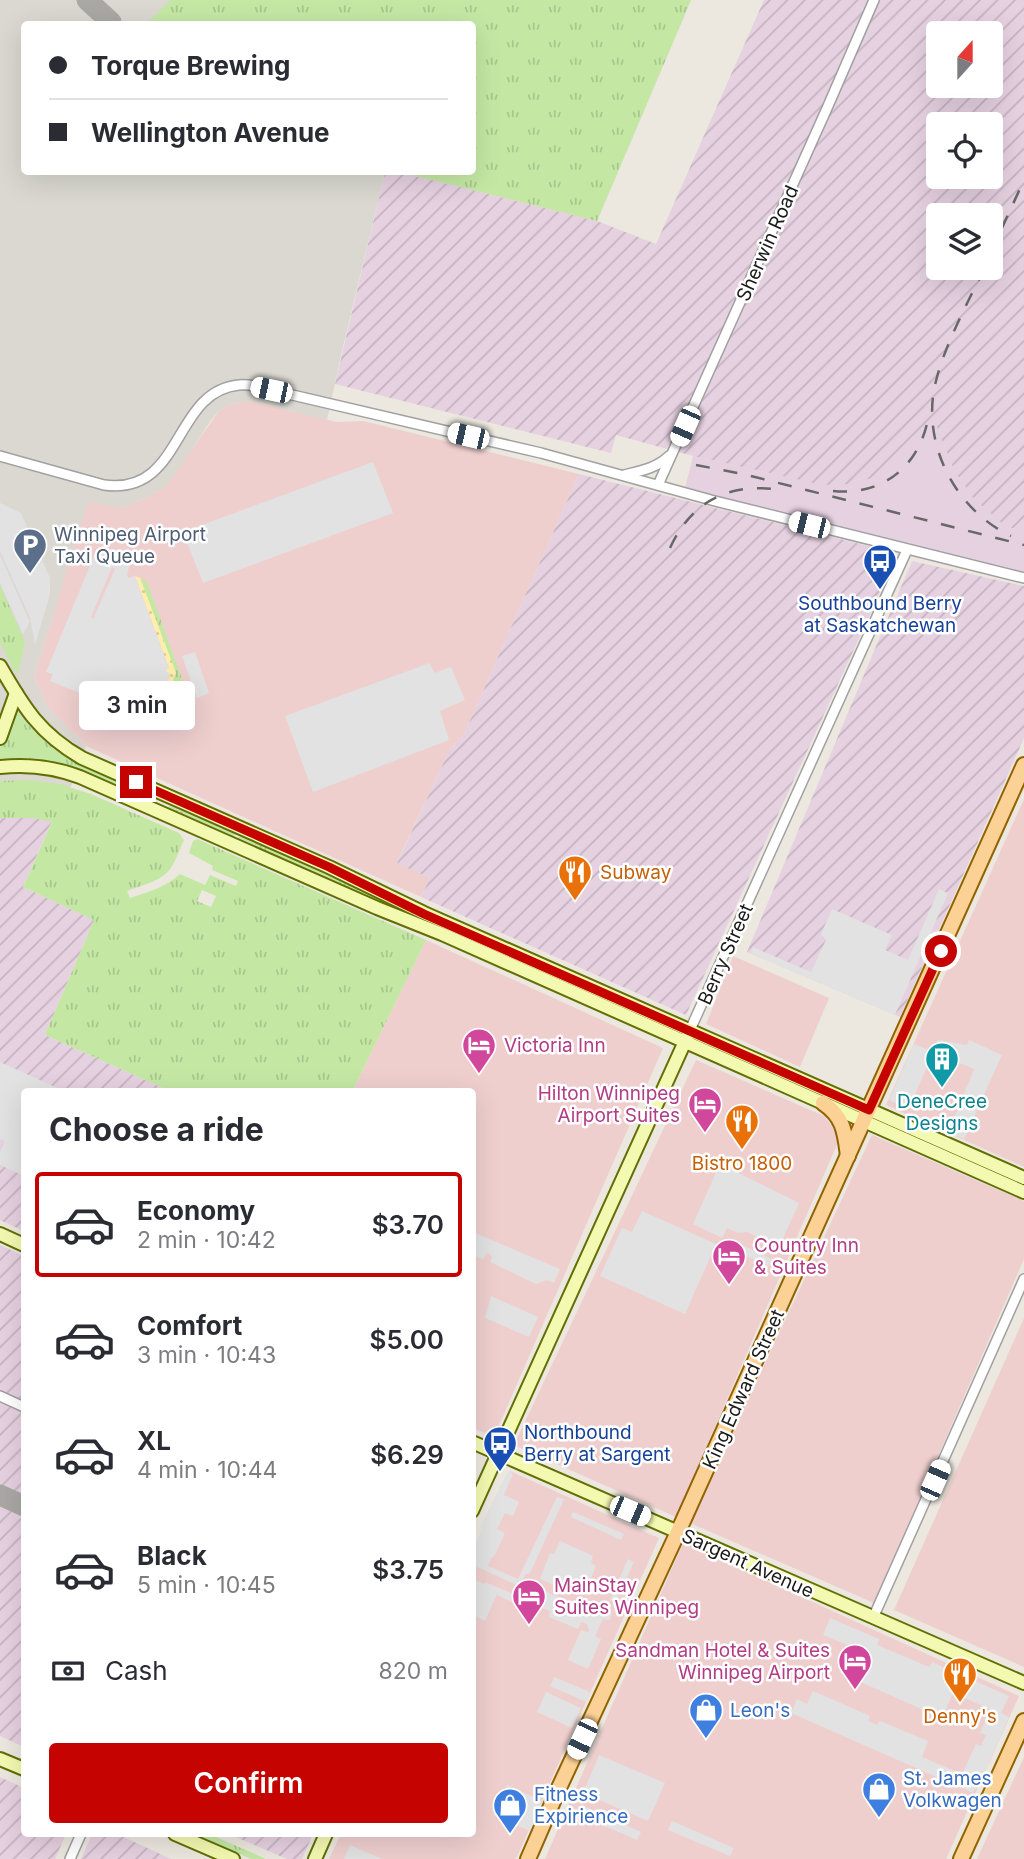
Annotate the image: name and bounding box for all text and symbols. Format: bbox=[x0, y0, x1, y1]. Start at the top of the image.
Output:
north arrow bbox=[926, 21, 1003, 98]
map controls bbox=[926, 21, 1003, 280]
text: Torque Brewing bbox=[91, 50, 291, 81]
button: locate bbox=[926, 112, 1003, 189]
text: Wellington Avenue bbox=[91, 117, 330, 148]
street label: Sherwin Road bbox=[732, 182, 803, 305]
button: layers bbox=[926, 203, 1003, 280]
car bbox=[249, 375, 294, 405]
car bbox=[667, 403, 704, 449]
car bbox=[446, 421, 491, 451]
car bbox=[787, 510, 832, 540]
place label: Winnipeg Airport Taxi Queue bbox=[54, 523, 206, 568]
parking icon: Winnipeg Airport Taxi Queue bbox=[11, 526, 49, 575]
bus stop icon: Southbound Berry at Saskatchewan bbox=[861, 542, 899, 591]
place label: Southbound Berry at Saskatchewan bbox=[798, 592, 962, 637]
callout: 3 min bbox=[78, 680, 194, 730]
text: 3 min bbox=[106, 691, 168, 719]
route end bbox=[120, 766, 152, 798]
restaurant icon: Subway bbox=[556, 853, 594, 902]
place label: Subway bbox=[600, 861, 672, 884]
street label: Berry Street bbox=[693, 900, 758, 1008]
route start bbox=[925, 935, 957, 967]
hotel icon: Victoria Inn bbox=[460, 1026, 498, 1075]
place label: Victoria Inn bbox=[504, 1034, 606, 1057]
building icon: DeneCree Designs bbox=[923, 1040, 961, 1089]
place label: Hilton Winnipeg Airport Suites bbox=[538, 1082, 680, 1127]
hotel icon: Hilton Winnipeg Airport Suites bbox=[686, 1085, 724, 1134]
place label: DeneCree Designs bbox=[897, 1090, 987, 1135]
restaurant icon: Bistro 1800 bbox=[723, 1102, 761, 1151]
text: Choose a ride bbox=[49, 1110, 264, 1149]
place label: Bistro 1800 bbox=[692, 1152, 792, 1175]
icon: car bbox=[53, 1193, 116, 1256]
text: Economy bbox=[137, 1195, 255, 1226]
text: $3.70 bbox=[372, 1209, 444, 1240]
text: 2 min · 10:42 bbox=[137, 1226, 276, 1254]
place label: Country Inn & Suites bbox=[754, 1234, 859, 1279]
hotel icon: Country Inn & Suites bbox=[710, 1237, 748, 1286]
street label: King Edward Street bbox=[698, 1306, 789, 1473]
icon: car bbox=[53, 1308, 116, 1371]
text: Comfort bbox=[137, 1310, 242, 1341]
text: $5.00 bbox=[370, 1324, 444, 1355]
text: 3 min · 10:43 bbox=[137, 1341, 276, 1369]
place label: Northbound Berry at Sargent bbox=[524, 1421, 671, 1466]
icon: car bbox=[53, 1423, 116, 1486]
bus stop icon: Northbound Berry at Sargent bbox=[481, 1424, 519, 1473]
text: XL bbox=[137, 1425, 171, 1456]
text: $6.29 bbox=[370, 1439, 444, 1470]
text: 4 min · 10:44 bbox=[137, 1456, 277, 1484]
car bbox=[917, 1457, 954, 1503]
car bbox=[607, 1493, 654, 1529]
street label: Sargent Avenue bbox=[678, 1524, 817, 1603]
icon: car bbox=[53, 1538, 116, 1601]
text: Black bbox=[137, 1540, 207, 1571]
text: $3.75 bbox=[372, 1554, 444, 1585]
text: 5 min · 10:45 bbox=[137, 1571, 276, 1599]
place label: MainStay Suites Winnipeg bbox=[554, 1574, 699, 1619]
hotel icon: MainStay Suites Winnipeg bbox=[510, 1577, 548, 1626]
place label: Sandman Hotel & Suites Winnipeg Airport bbox=[615, 1639, 830, 1684]
hotel icon: Sandman Hotel & Suites Winnipeg Airport bbox=[836, 1642, 874, 1691]
icon: cash bbox=[49, 1652, 87, 1690]
text: Cash bbox=[105, 1655, 168, 1686]
restaurant icon: Denny's bbox=[941, 1655, 979, 1704]
text: 820 m bbox=[379, 1657, 448, 1685]
shop icon: Leon's bbox=[687, 1691, 725, 1740]
place label: Leon's bbox=[730, 1699, 790, 1722]
place label: Denny's bbox=[923, 1705, 997, 1728]
car bbox=[564, 1716, 601, 1762]
button: Confirm bbox=[49, 1743, 448, 1823]
place label: St. James Volkwagen bbox=[903, 1767, 1002, 1812]
shop icon: St. James Volkwagen bbox=[860, 1770, 898, 1819]
place label: Fitness Expirience bbox=[534, 1783, 628, 1828]
shop icon: Fitness Expirience bbox=[491, 1786, 529, 1835]

